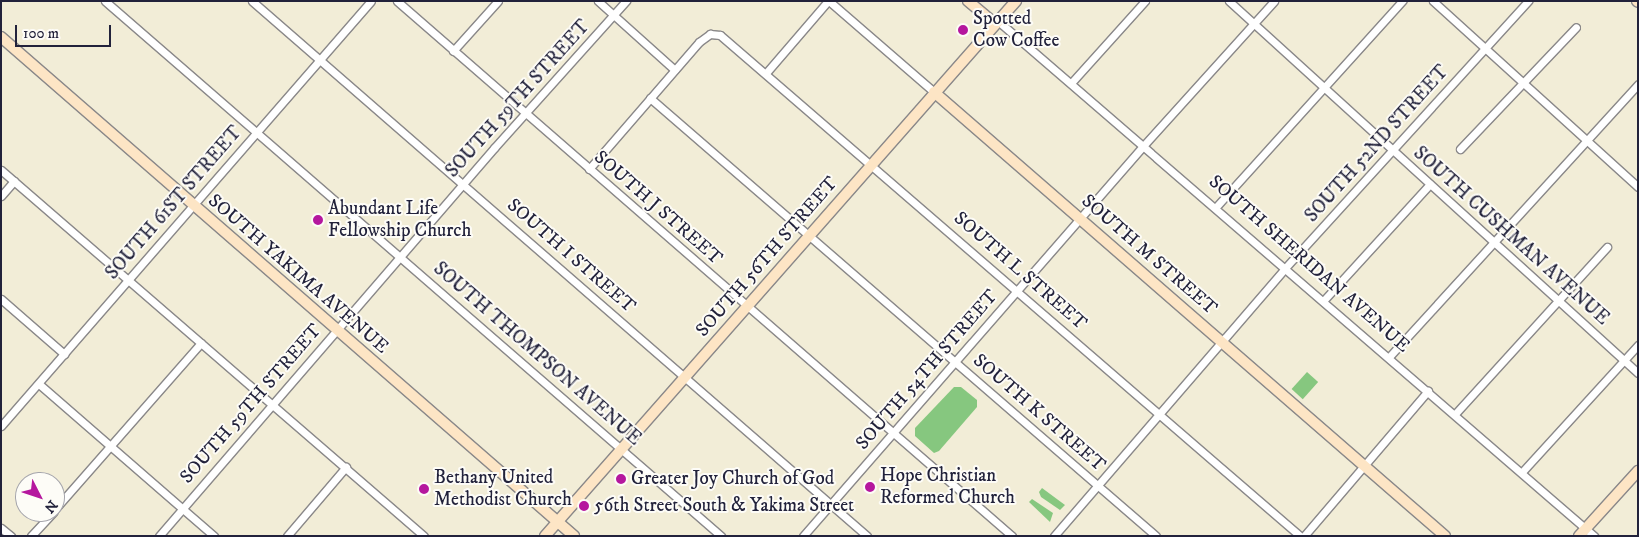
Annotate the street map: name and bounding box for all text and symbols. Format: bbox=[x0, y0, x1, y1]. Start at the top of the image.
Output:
place label: Spotted Cow Coffee bbox=[973, 8, 1059, 52]
scale bar bbox=[18, 15, 114, 47]
street label: SOUTH 59TH STREET bbox=[441, 16, 595, 182]
text: 100 m bbox=[23, 24, 59, 43]
marker: Spotted Cow Coffee bbox=[957, 24, 969, 36]
street label: SOUTH 52ND STREET bbox=[1300, 61, 1454, 227]
street label: SOUTH 61ST STREET bbox=[101, 122, 247, 284]
street label: SOUTH CUSHMAN AVENUE bbox=[1408, 142, 1614, 330]
street label: SOUTH J STREET bbox=[589, 146, 727, 270]
street label: SOUTH SHERIDAN AVENUE bbox=[1204, 171, 1414, 357]
street label: SOUTH 56TH STREET bbox=[691, 172, 843, 342]
street label: SOUTH YAKIMA AVENUE bbox=[203, 189, 393, 359]
street label: SOUTH M STREET bbox=[1077, 190, 1221, 320]
street label: SOUTH I STREET bbox=[502, 194, 640, 318]
place label: Abundant Life Fellowship Church bbox=[328, 198, 471, 242]
street label: SOUTH L STREET bbox=[949, 207, 1091, 335]
marker: Abundant Life Fellowship Church bbox=[312, 214, 324, 226]
street label: SOUTH THOMPSON AVENUE bbox=[428, 258, 646, 450]
street label: SOUTH 54TH STREET bbox=[851, 285, 1003, 455]
street label: SOUTH 59TH STREET bbox=[175, 320, 327, 488]
street label: SOUTH K STREET bbox=[968, 349, 1110, 477]
place label: Hope Christian Reformed Church bbox=[880, 465, 1015, 509]
place label: Bethany United Methodist Church bbox=[434, 467, 572, 511]
place label: Greater Joy Church of God bbox=[631, 468, 834, 490]
north arrow bbox=[15, 472, 65, 522]
marker: Greater Joy Church of God bbox=[615, 473, 627, 485]
marker: Hope Christian Reformed Church bbox=[864, 481, 876, 493]
marker: Bethany United Methodist Church bbox=[418, 483, 430, 495]
place label: 56th Street South & Yakima Street bbox=[594, 495, 854, 517]
text: N bbox=[40, 496, 61, 516]
marker: 56th Street South & Yakima Street bbox=[578, 500, 590, 512]

